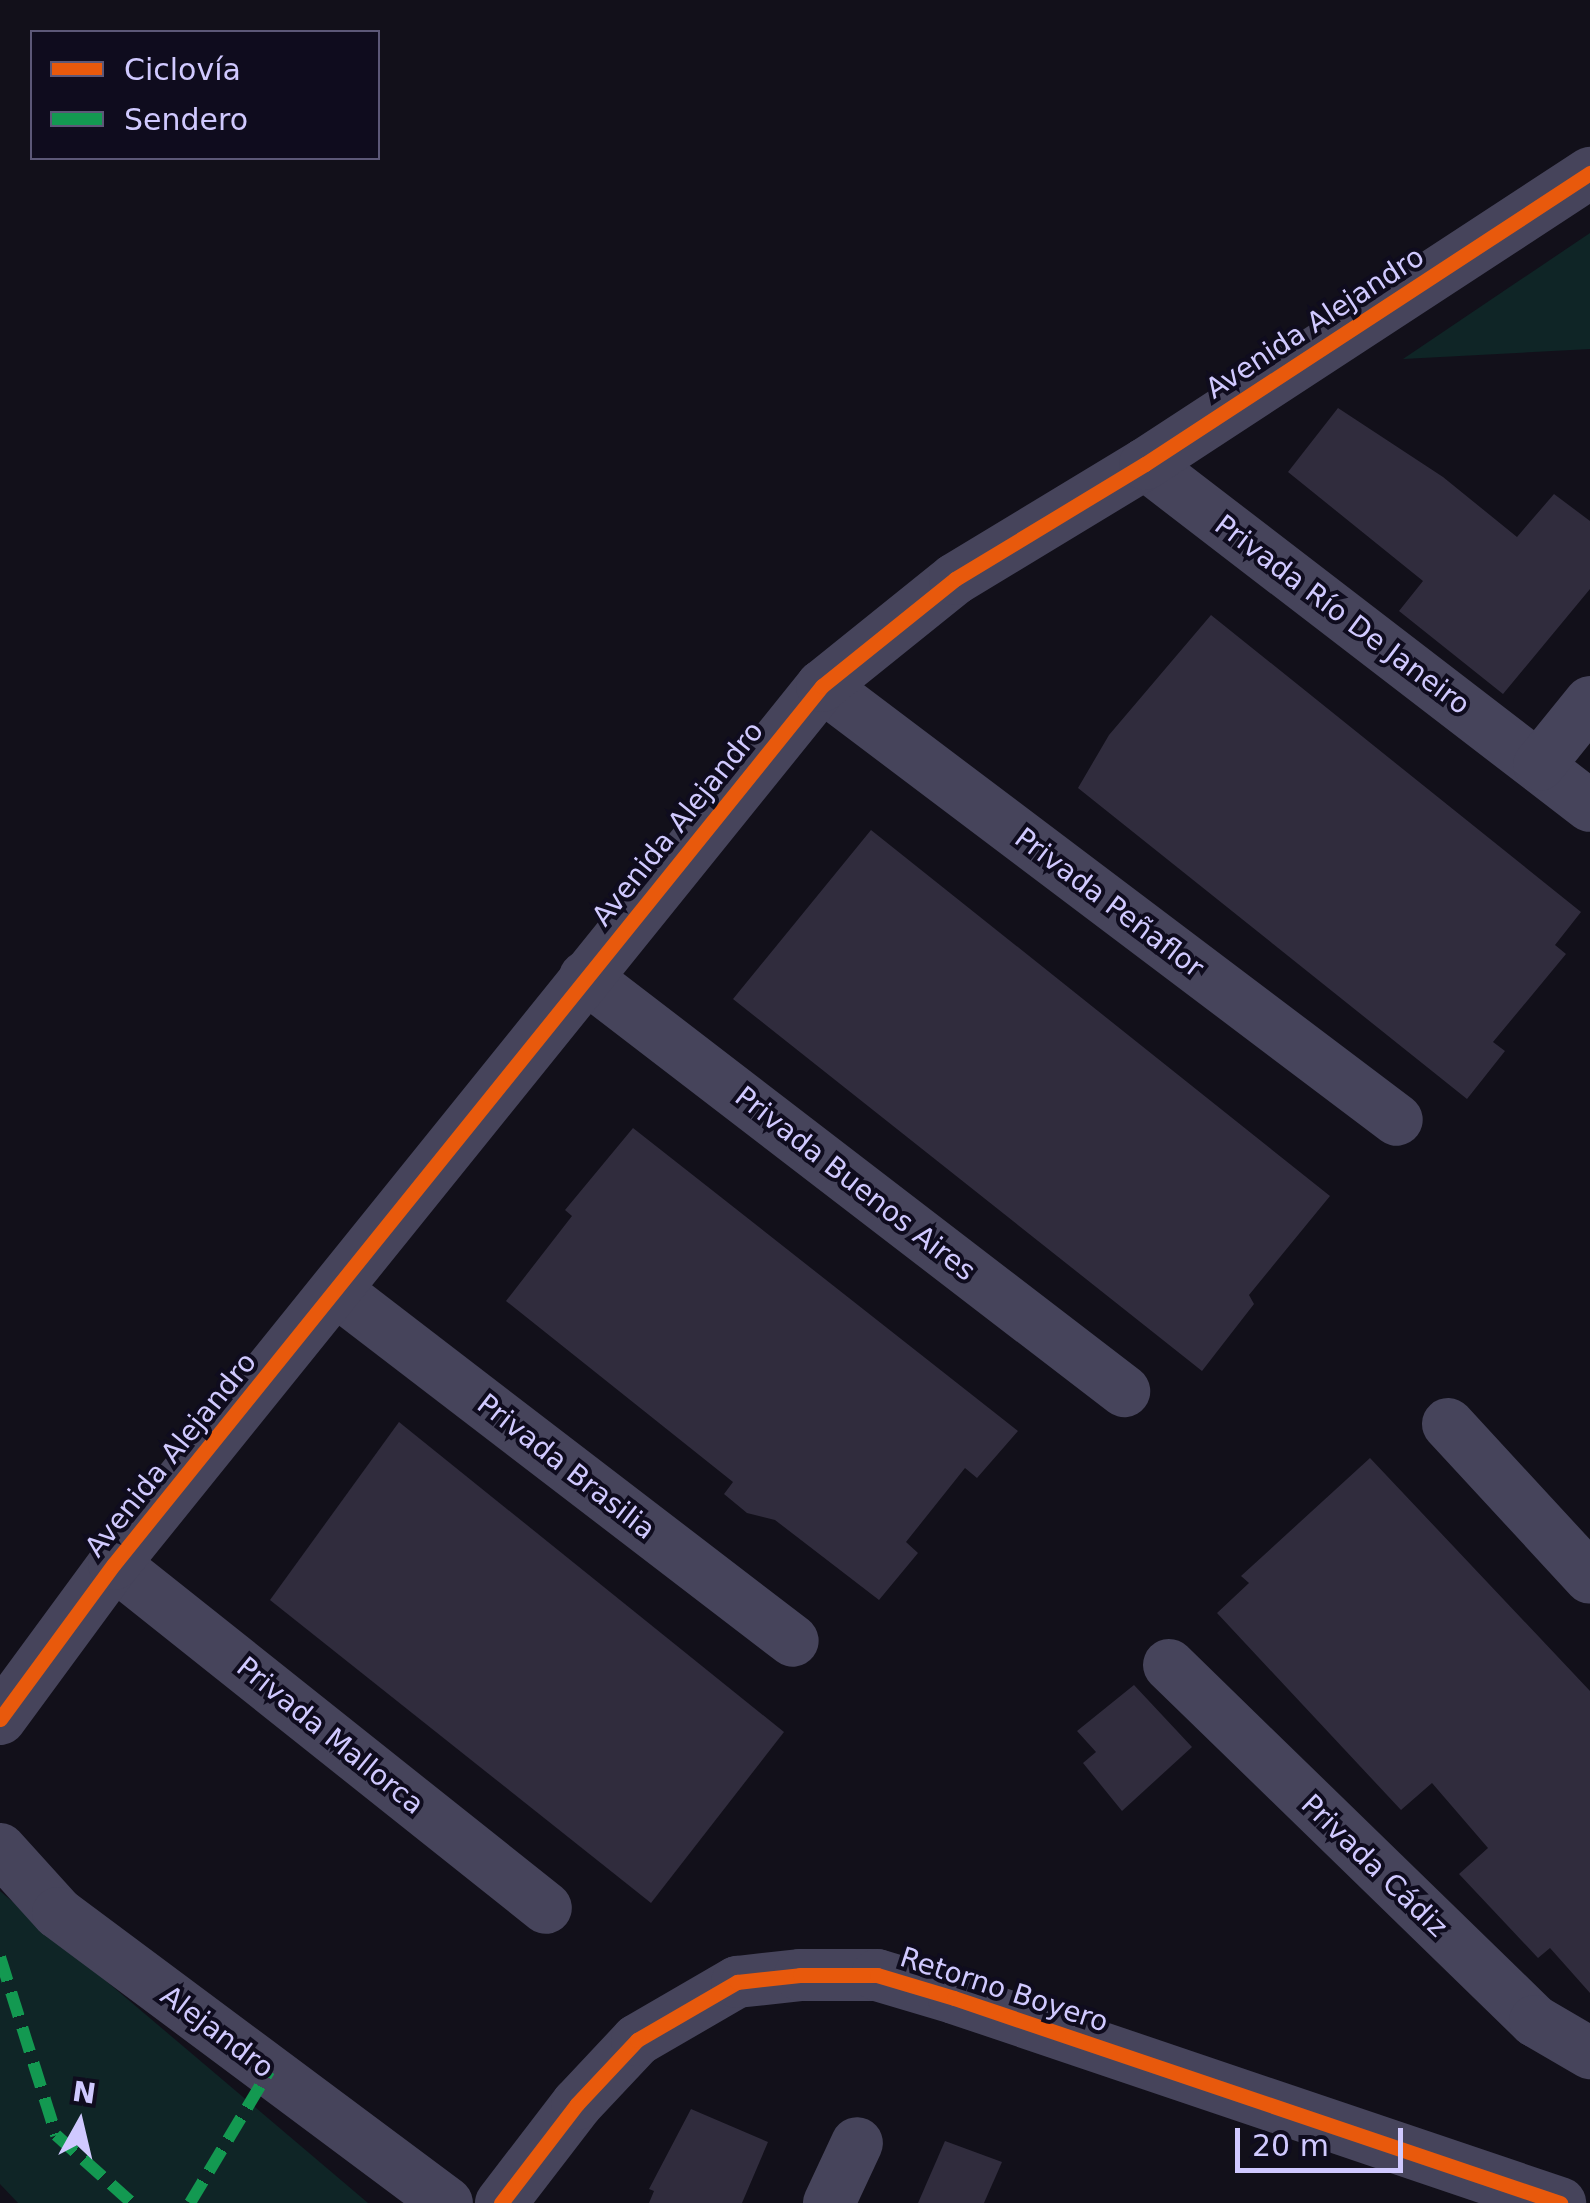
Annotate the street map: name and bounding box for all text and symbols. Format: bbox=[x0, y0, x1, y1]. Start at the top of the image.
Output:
legend bbox=[30, 30, 380, 160]
text: Ciclovía bbox=[124, 52, 241, 87]
text: Sendero bbox=[124, 102, 248, 137]
street label: Avenida Alejandro bbox=[1200, 240, 1430, 406]
street label: Privada Río De Janeiro bbox=[1208, 508, 1476, 722]
street label: Avenida Alejandro bbox=[585, 715, 771, 933]
street label: Privada Peñaflor bbox=[1008, 821, 1210, 985]
street label: Privada Buenos Aires bbox=[728, 1080, 982, 1288]
street label: Avenida Alejandro bbox=[78, 1346, 264, 1564]
street label: Privada Brasilia bbox=[470, 1387, 662, 1547]
street label: Privada Mallorca bbox=[230, 1650, 430, 1822]
street label: Privada Cádiz bbox=[1294, 1788, 1454, 1944]
street label: Retorno Boyero bbox=[896, 1941, 1112, 2039]
street label: Alejandro bbox=[154, 1979, 280, 2085]
north arrow bbox=[30, 2073, 130, 2173]
text: N bbox=[70, 2075, 98, 2111]
scale bar bbox=[1240, 2108, 1408, 2170]
text: 20 m bbox=[1252, 2128, 1329, 2163]

